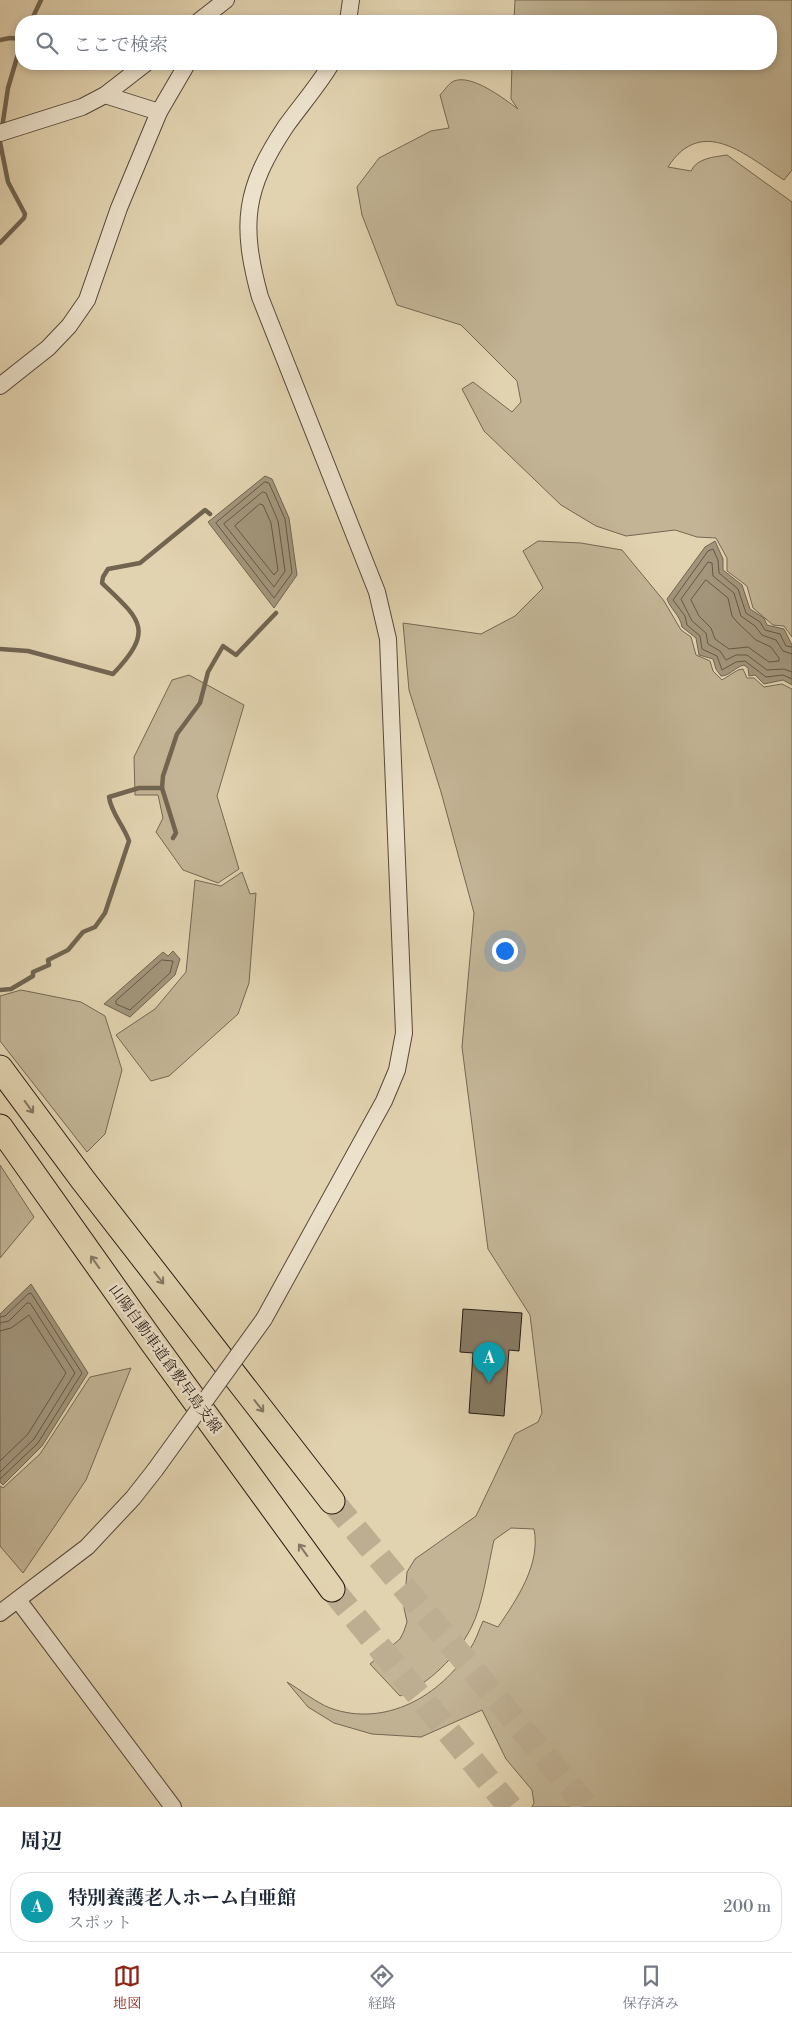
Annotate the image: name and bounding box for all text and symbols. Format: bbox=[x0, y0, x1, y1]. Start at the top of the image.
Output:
search box bbox=[15, 15, 777, 70]
icon: search bbox=[33, 29, 61, 57]
text: ここで検索 bbox=[73, 33, 168, 57]
your location bbox=[492, 938, 518, 964]
one-way arrow bbox=[24, 1100, 34, 1114]
one-way arrow bbox=[90, 1255, 100, 1269]
one-way arrow bbox=[153, 1271, 164, 1284]
street label: 山陽自動車道倉敷早島支線 bbox=[104, 1281, 226, 1437]
pin: A bbox=[473, 1342, 505, 1383]
one-way arrow bbox=[253, 1399, 264, 1412]
one-way arrow bbox=[298, 1544, 309, 1557]
text: 周辺 bbox=[20, 1829, 62, 1855]
text: 特別養護老人ホーム白亜館 bbox=[68, 1886, 296, 1910]
text: A bbox=[31, 1897, 43, 1917]
text: 200 m bbox=[723, 1897, 771, 1917]
text: スポット bbox=[68, 1913, 132, 1933]
tab: 地図 bbox=[113, 1962, 141, 2013]
tab: 経路 bbox=[368, 1962, 396, 2013]
tab: 保存済み bbox=[623, 1962, 679, 2013]

